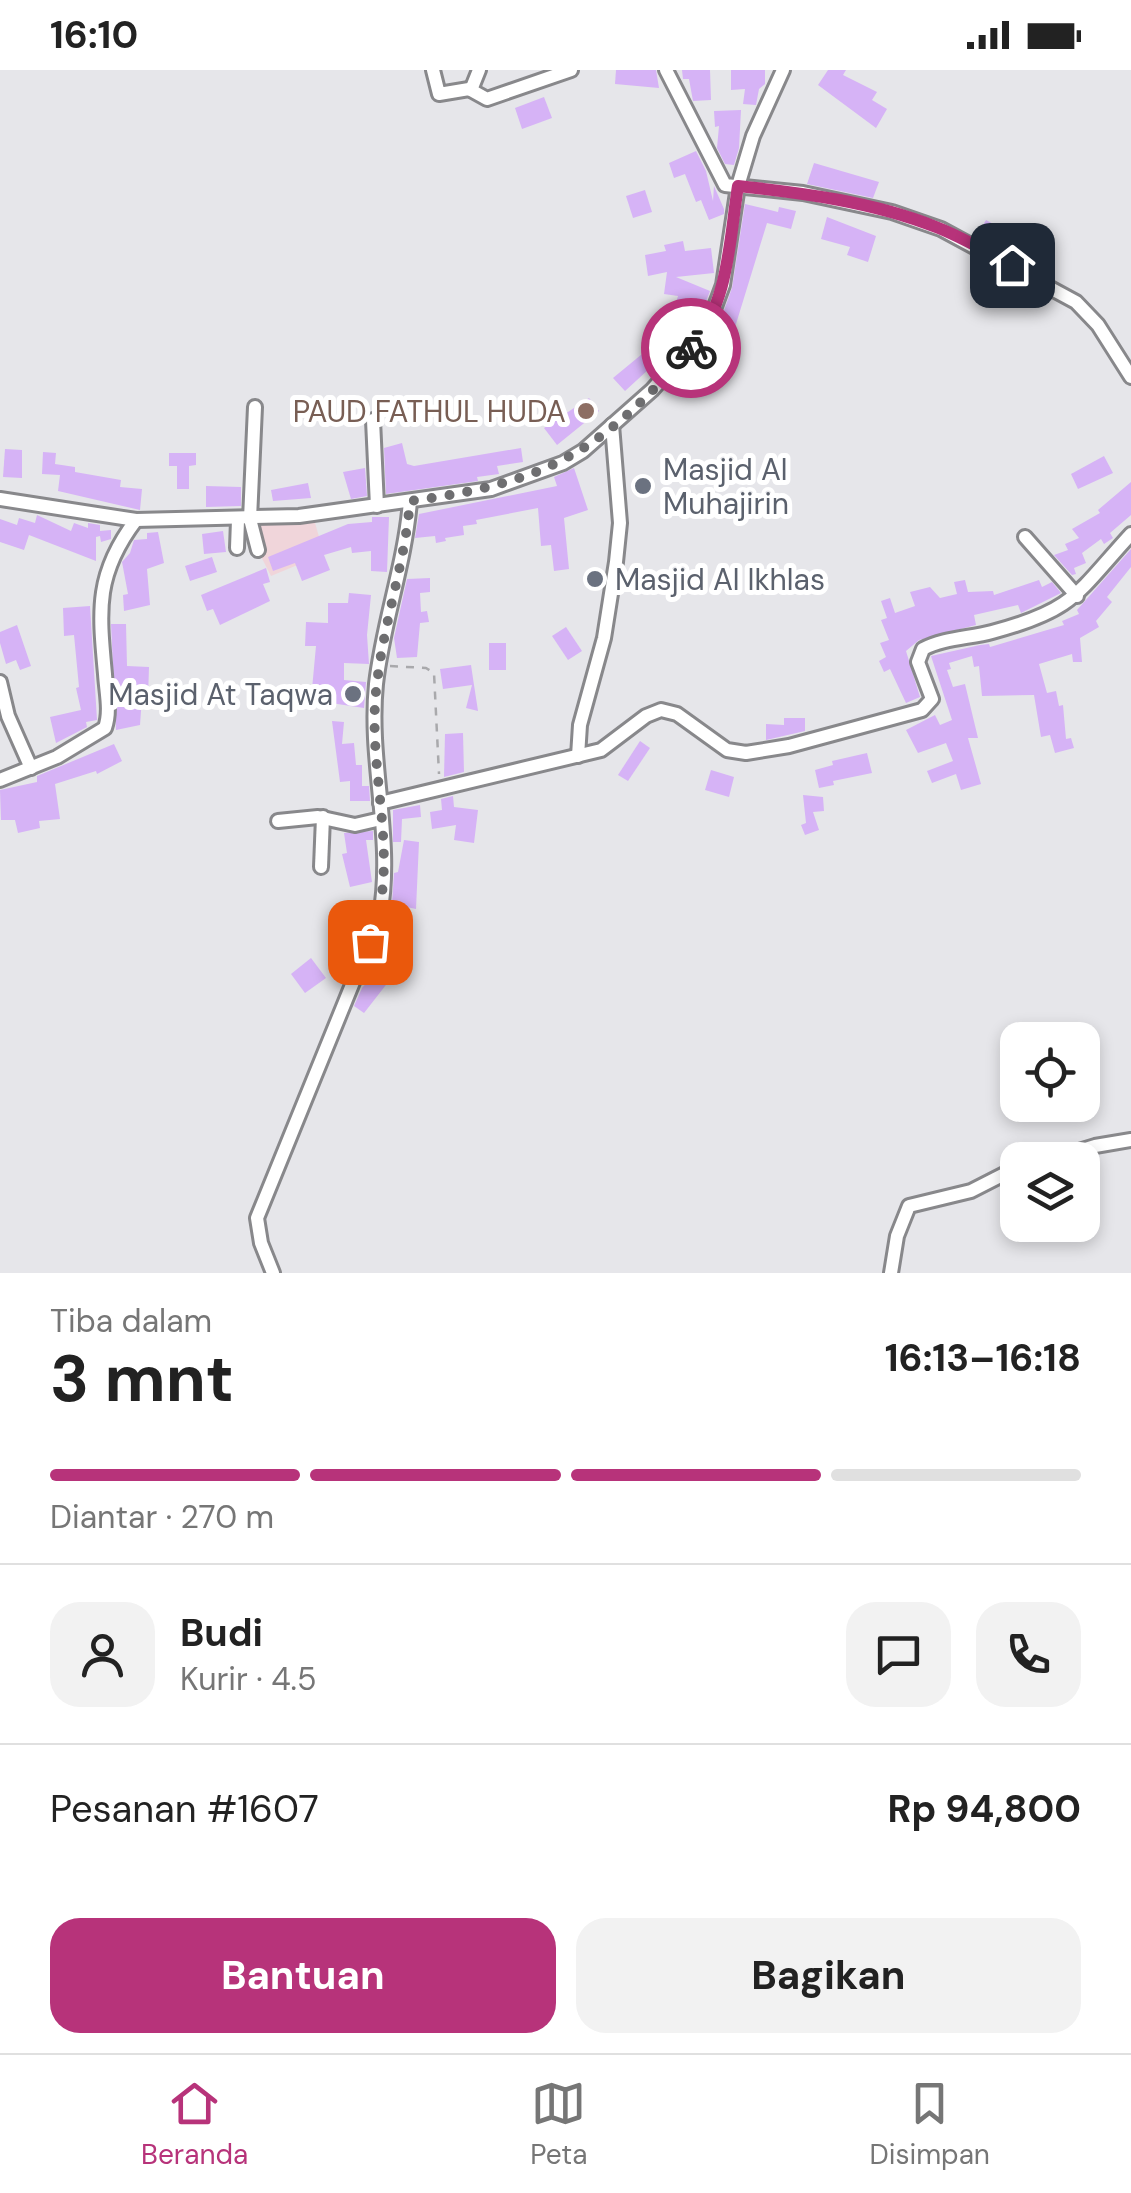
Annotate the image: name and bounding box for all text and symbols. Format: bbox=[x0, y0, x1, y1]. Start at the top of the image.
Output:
text: 16:10 bbox=[50, 10, 138, 60]
pin bbox=[970, 223, 1055, 308]
icon: home bbox=[985, 238, 1040, 293]
courier bbox=[641, 298, 741, 398]
icon: bike bbox=[664, 321, 719, 376]
place label: PAUD FATHUL HUDA bbox=[293, 392, 566, 431]
marker: PAUD FATHUL HUDA bbox=[575, 400, 597, 422]
place label: Masjid Al Muhajirin bbox=[663, 450, 789, 523]
marker: Masjid Al Muhajirin bbox=[632, 475, 654, 497]
place label: Masjid Al Ikhlas bbox=[615, 560, 825, 599]
marker: Masjid Al Ikhlas bbox=[584, 568, 606, 590]
place label: Masjid At Taqwa bbox=[108, 675, 333, 714]
marker: Masjid At Taqwa bbox=[342, 683, 364, 705]
pin bbox=[328, 900, 413, 985]
icon: bag bbox=[343, 915, 398, 970]
map controls bbox=[1000, 1022, 1100, 1242]
button: locate bbox=[1000, 1022, 1100, 1122]
button: layers bbox=[1000, 1142, 1100, 1242]
text: Tiba dalam bbox=[50, 1300, 212, 1342]
text: 16:13–16:18 bbox=[885, 1333, 1081, 1383]
text: 3 mnt bbox=[50, 1337, 234, 1421]
text: Diantar · 270 m bbox=[50, 1496, 274, 1538]
button: person bbox=[50, 1602, 155, 1707]
button: chat bbox=[846, 1602, 951, 1707]
button: phone bbox=[976, 1602, 1081, 1707]
text: Budi bbox=[180, 1608, 263, 1658]
text: Kurir · 4.5 bbox=[180, 1658, 316, 1700]
text: Pesanan #1607 bbox=[50, 1784, 319, 1834]
text: Rp 94,800 bbox=[887, 1784, 1081, 1834]
button: Bantuan bbox=[50, 1918, 556, 2033]
button: Bagikan bbox=[576, 1918, 1081, 2033]
tab: Beranda bbox=[141, 2076, 248, 2173]
tab: Peta bbox=[530, 2076, 587, 2173]
tab: Disimpan bbox=[869, 2076, 990, 2173]

